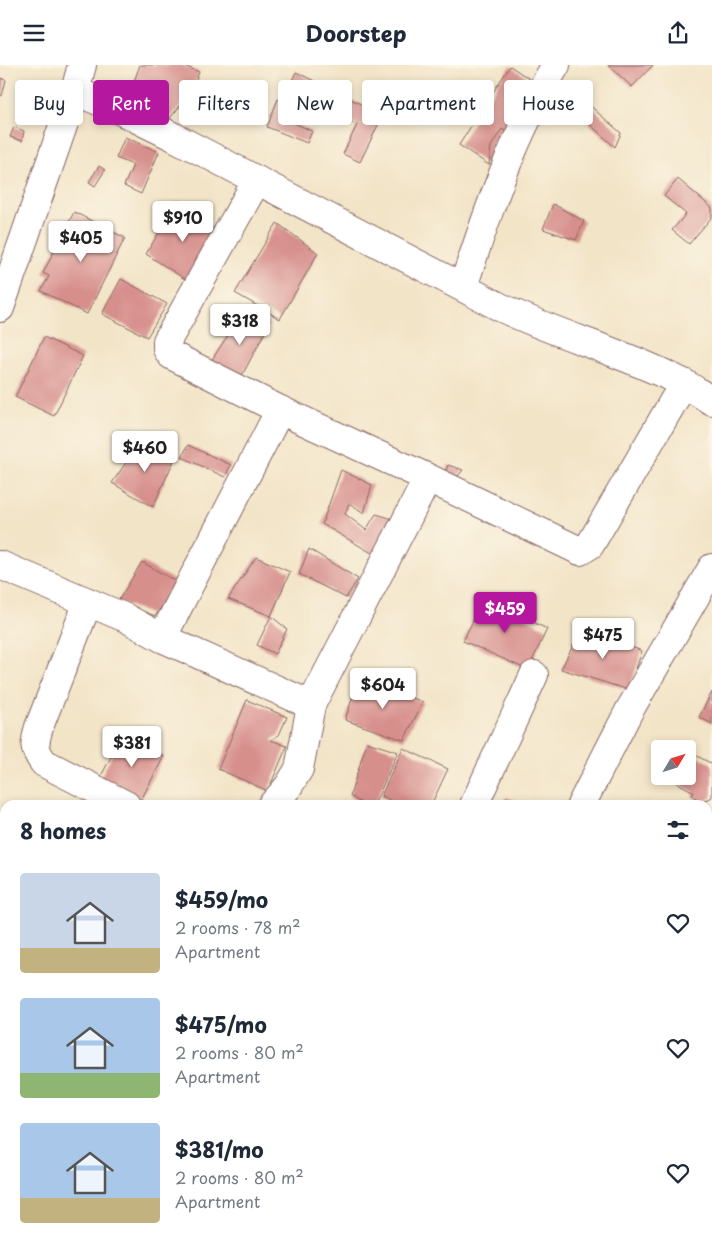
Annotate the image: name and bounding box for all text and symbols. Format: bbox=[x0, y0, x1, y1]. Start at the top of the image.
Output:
text: Doorstep bbox=[305, 16, 407, 49]
icon: menu bbox=[20, 19, 48, 47]
icon: share bbox=[664, 19, 692, 47]
chip: Buy bbox=[15, 80, 83, 125]
chip: Rent bbox=[93, 80, 169, 125]
chip: Filters bbox=[179, 80, 268, 125]
chip: New bbox=[278, 80, 352, 125]
chip: Apartment bbox=[362, 80, 494, 125]
chip: House bbox=[504, 80, 593, 125]
pin: $910 bbox=[153, 201, 213, 243]
text: $910 bbox=[163, 205, 203, 229]
pin: $405 bbox=[51, 221, 111, 263]
text: $405 bbox=[59, 225, 103, 249]
pin: $318 bbox=[210, 303, 270, 346]
text: $318 bbox=[221, 308, 259, 332]
pin: $460 bbox=[115, 431, 175, 473]
text: $460 bbox=[123, 435, 167, 459]
pin: $459 bbox=[475, 591, 535, 634]
text: $459 bbox=[485, 596, 525, 620]
pin: $475 bbox=[573, 617, 633, 660]
text: $475 bbox=[583, 622, 623, 646]
pin: $604 bbox=[353, 667, 413, 710]
text: $604 bbox=[361, 672, 405, 696]
pin: $381 bbox=[102, 725, 162, 768]
text: $381 bbox=[113, 730, 151, 754]
north arrow bbox=[651, 740, 696, 785]
map controls bbox=[651, 740, 696, 785]
text: 8 homes bbox=[20, 814, 106, 846]
icon: filters bbox=[664, 816, 692, 844]
text: $459/mo bbox=[175, 883, 268, 915]
icon: home bbox=[60, 893, 120, 953]
icon: heart bbox=[664, 909, 692, 937]
text: 2 rooms · 78 m² bbox=[175, 915, 301, 939]
text: Apartment bbox=[175, 939, 260, 963]
text: $475/mo bbox=[175, 1008, 267, 1040]
icon: home bbox=[60, 1018, 120, 1078]
icon: heart bbox=[664, 1034, 692, 1062]
text: 2 rooms · 80 m² bbox=[175, 1040, 304, 1064]
text: Apartment bbox=[175, 1064, 260, 1088]
text: $381/mo bbox=[175, 1133, 264, 1165]
icon: home bbox=[60, 1143, 120, 1203]
icon: heart bbox=[664, 1159, 692, 1187]
text: 2 rooms · 80 m² bbox=[175, 1165, 304, 1189]
text: Apartment bbox=[175, 1189, 260, 1213]

